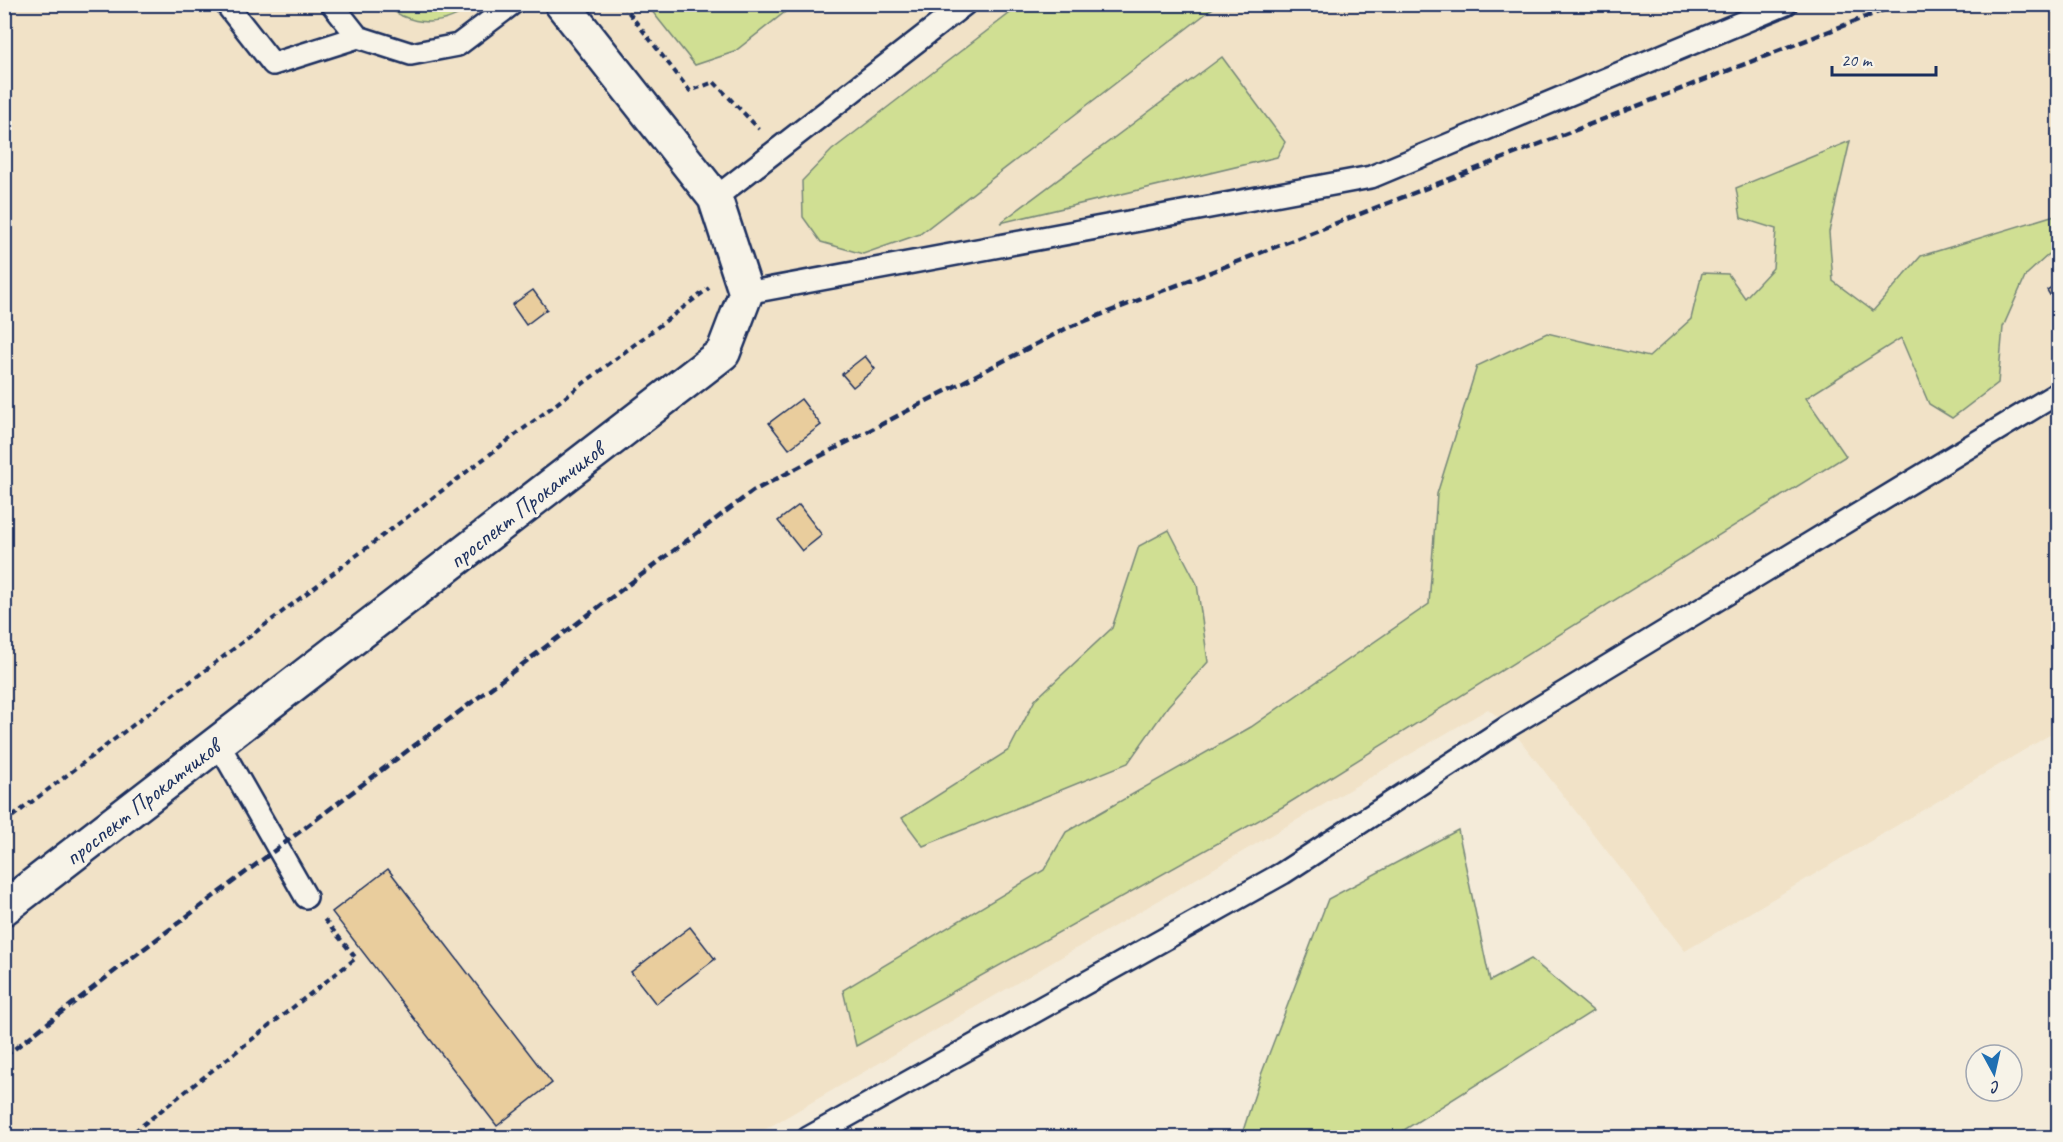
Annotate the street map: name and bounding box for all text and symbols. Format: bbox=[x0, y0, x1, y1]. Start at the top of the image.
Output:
scale bar bbox=[1832, 39, 1936, 77]
text: 20 m bbox=[1841, 49, 1874, 71]
street label: проспект Прокатчиков bbox=[442, 432, 613, 575]
street label: проспект Прокатчиков bbox=[58, 729, 229, 872]
north arrow bbox=[1964, 1043, 2024, 1103]
text: С bbox=[1989, 1076, 2001, 1098]

